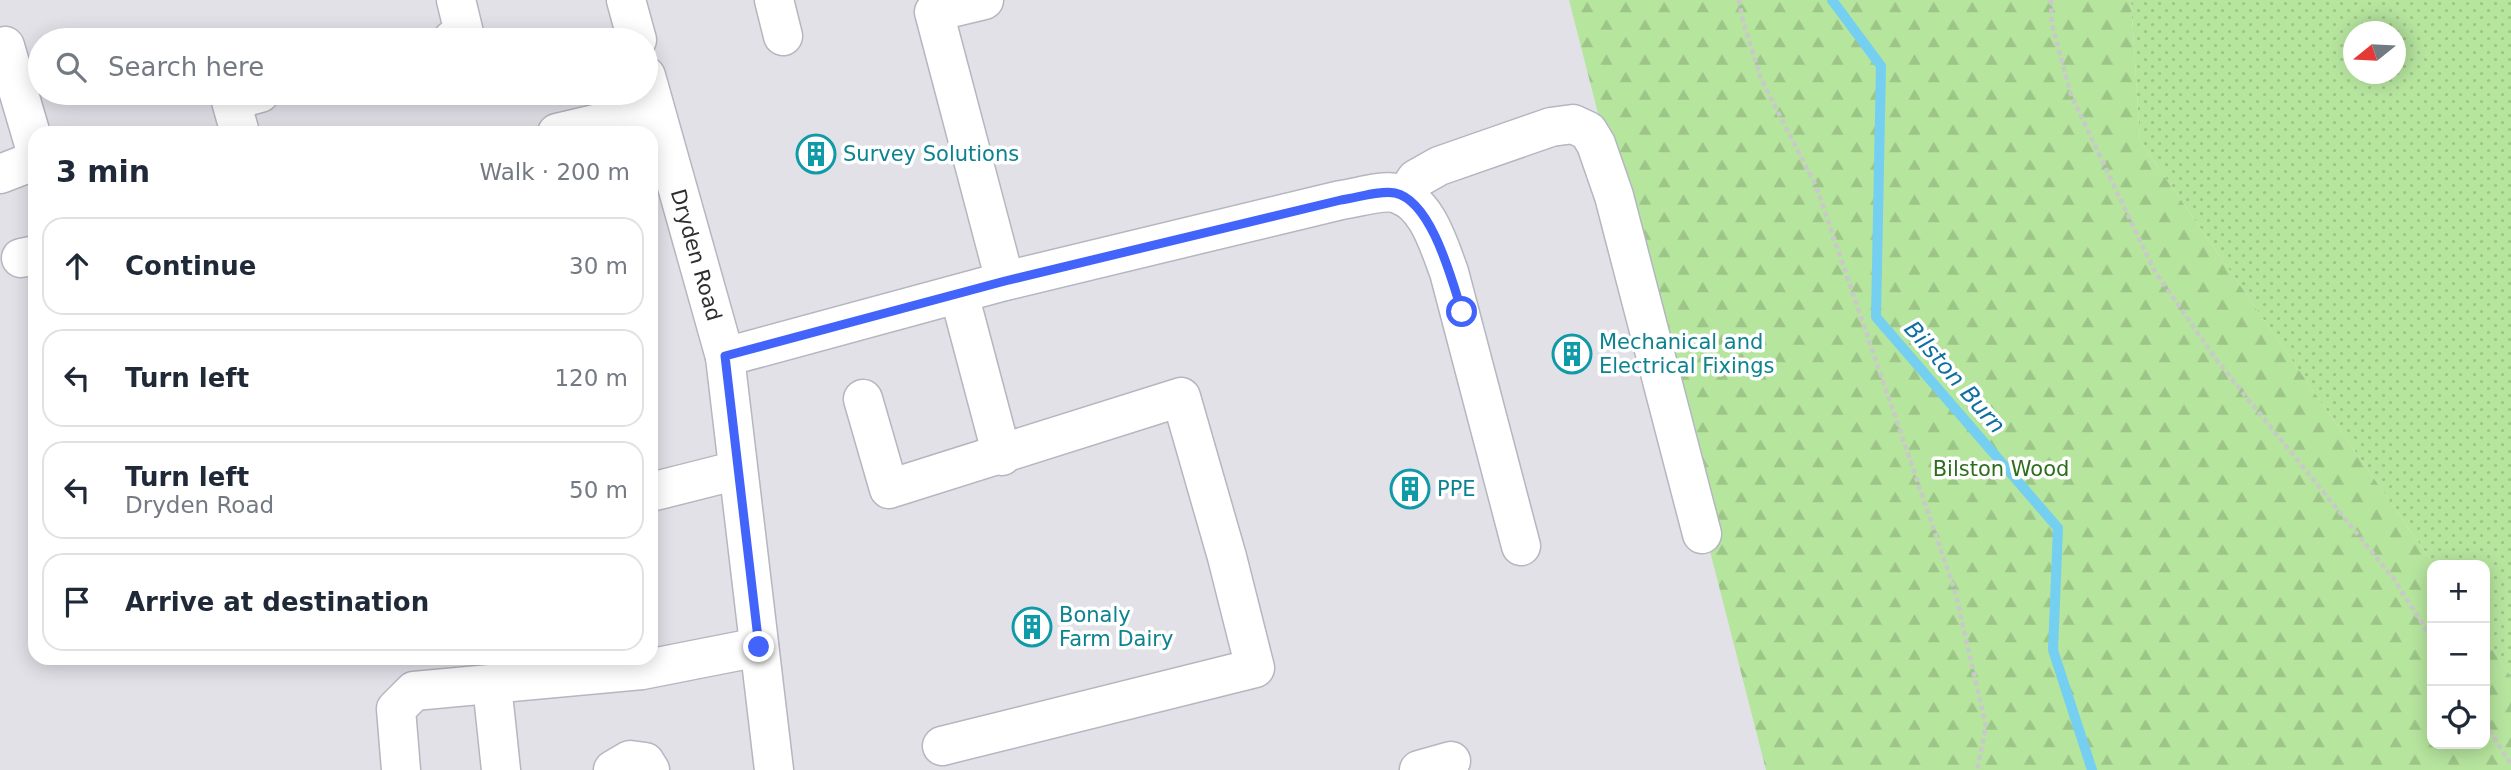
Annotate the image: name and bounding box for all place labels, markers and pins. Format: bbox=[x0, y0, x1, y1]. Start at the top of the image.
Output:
building icon: Survey Solutions bbox=[795, 133, 837, 175]
place label: Survey Solutions bbox=[843, 142, 1019, 166]
place label: Mechanical and Electrical Fixings bbox=[1599, 330, 1774, 378]
building icon: Mechanical and Electrical Fixings bbox=[1551, 333, 1593, 375]
building icon: PPE bbox=[1389, 468, 1431, 510]
place label: PPE bbox=[1437, 477, 1476, 501]
place label: Bonaly Farm Dairy bbox=[1059, 603, 1173, 651]
building icon: Bonaly Farm Dairy bbox=[1011, 606, 1053, 648]

